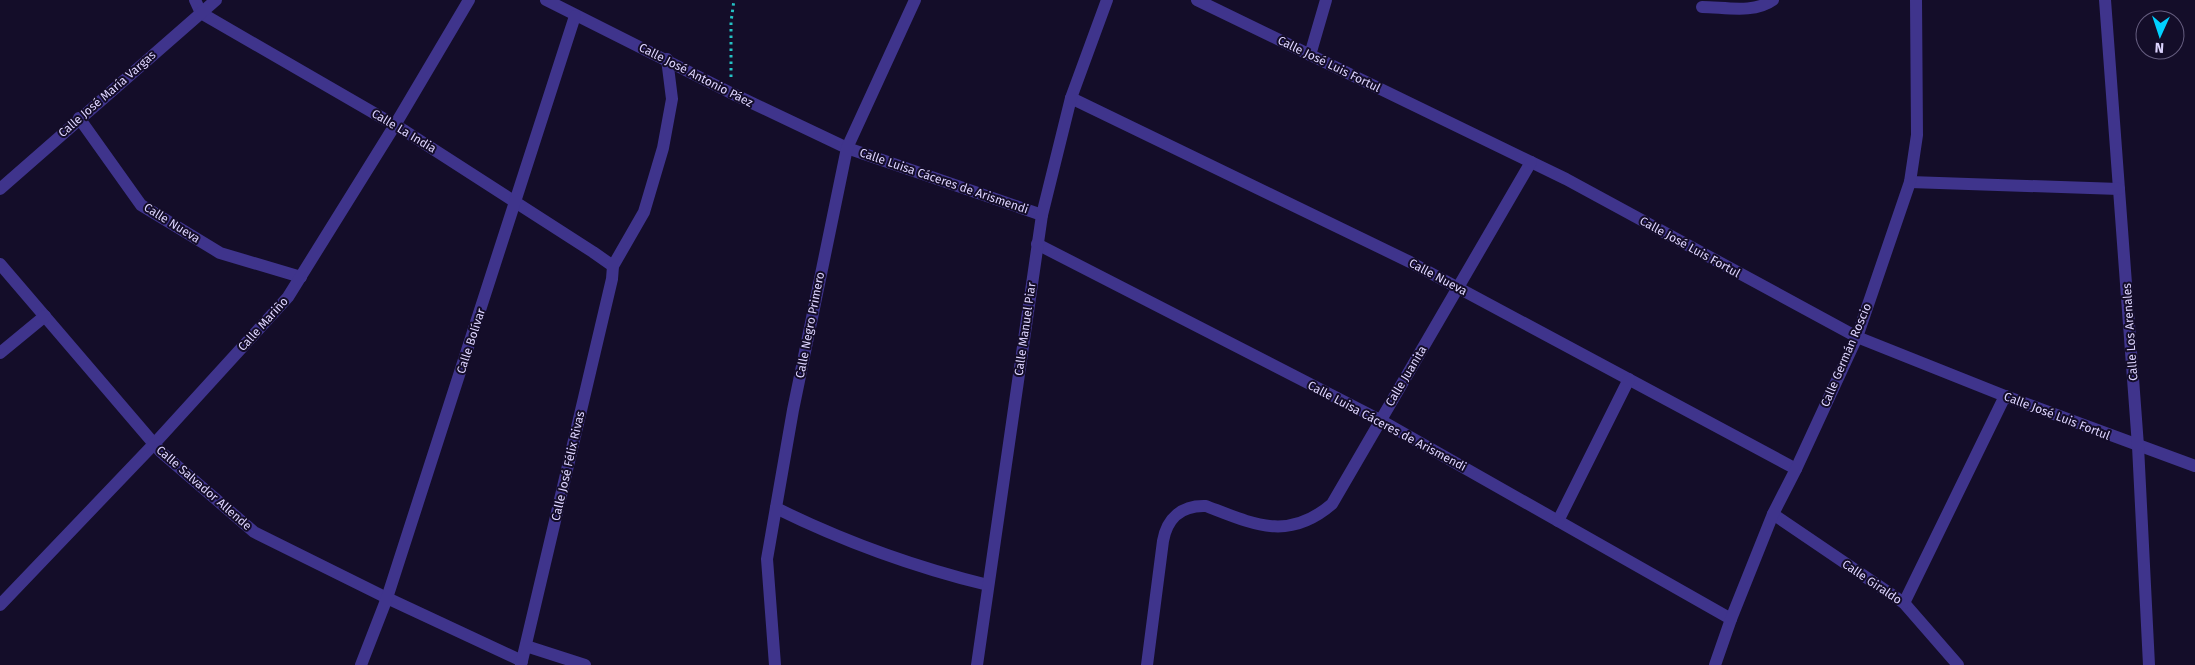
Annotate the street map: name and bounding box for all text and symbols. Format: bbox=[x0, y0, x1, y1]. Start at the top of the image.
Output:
north arrow bbox=[2135, 10, 2185, 60]
street label: Calle José Luis Fortul bbox=[1275, 33, 1383, 95]
text: N bbox=[2154, 39, 2164, 56]
street label: Calle José Antonio Páez bbox=[637, 40, 755, 110]
street label: Calle José María Vargas bbox=[55, 48, 159, 140]
street label: Calle La India bbox=[369, 106, 439, 156]
street label: Calle Luisa Cáceres de Arismendi bbox=[858, 145, 1030, 217]
street label: Calle Nueva bbox=[141, 200, 203, 246]
street label: Calle José Luis Fortul bbox=[1637, 214, 1743, 281]
street label: Calle Nueva bbox=[1407, 256, 1469, 298]
street label: Calle Negro Primero bbox=[793, 271, 827, 379]
street label: Calle Manuel Piar bbox=[1012, 281, 1039, 377]
street label: Calle Los Arenales bbox=[2120, 282, 2140, 381]
street label: Calle Mariño bbox=[235, 294, 291, 354]
street label: Calle Germán Roscio bbox=[1818, 301, 1874, 409]
street label: Calle Bolívar bbox=[454, 306, 488, 375]
street label: Calle Juanita bbox=[1382, 343, 1430, 409]
street label: Calle Luisa Cáceres de Arismendi bbox=[1305, 378, 1469, 474]
street label: Calle José Luis Fortul bbox=[2002, 389, 2113, 443]
street label: Calle José Félix Rivas bbox=[549, 409, 588, 522]
street label: Calle Salvador Allende bbox=[154, 443, 254, 533]
street label: Calle Giraldo bbox=[1840, 557, 1904, 607]

